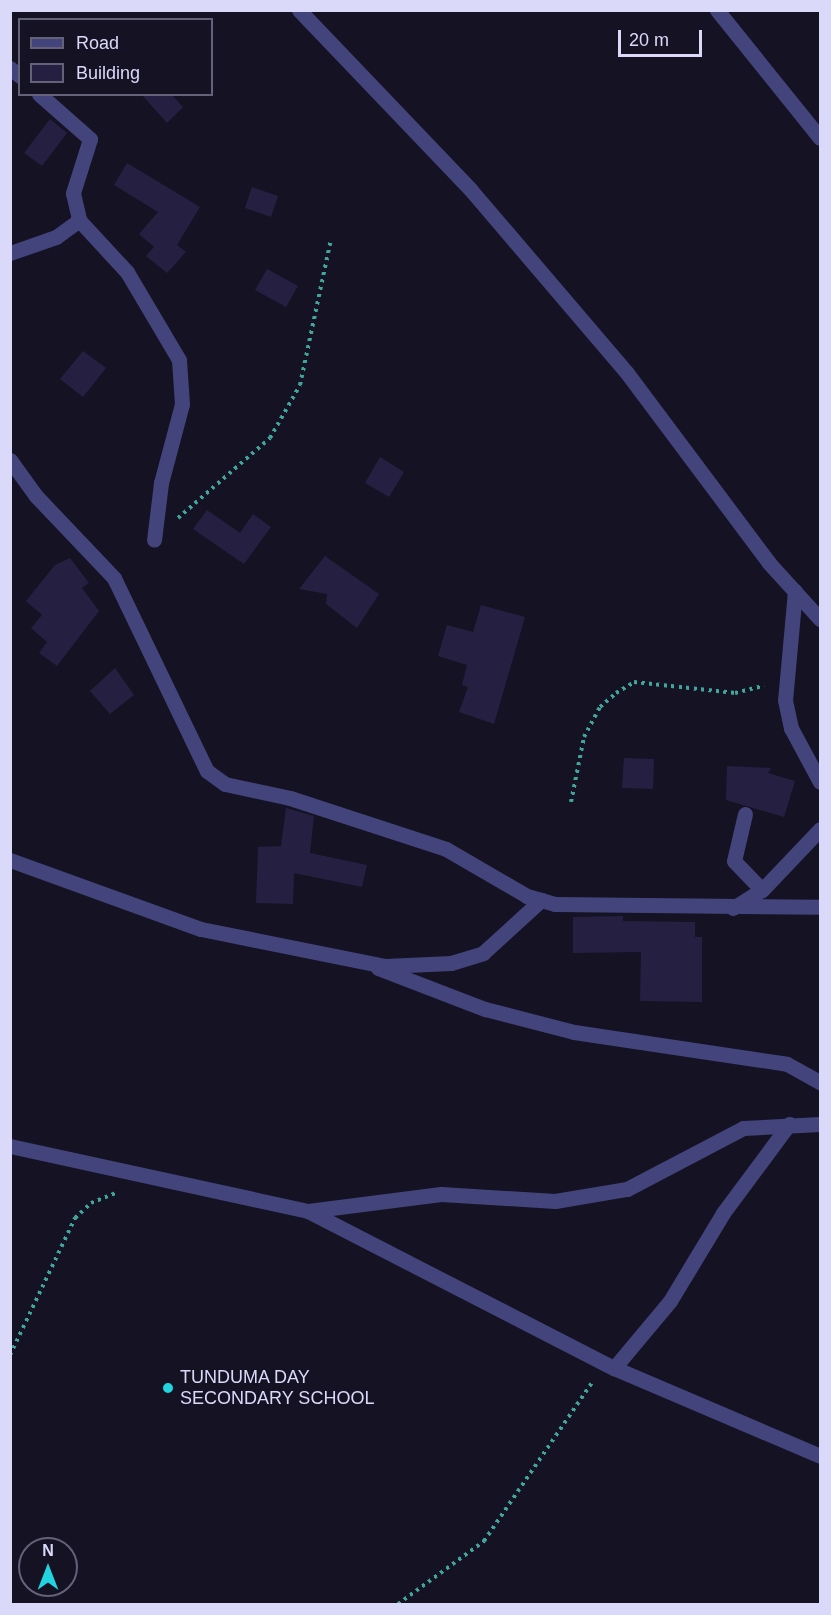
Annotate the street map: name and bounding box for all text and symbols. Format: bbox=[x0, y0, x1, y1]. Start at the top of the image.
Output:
legend bbox=[18, 18, 213, 96]
scale bar bbox=[621, 18, 705, 56]
text: 20 m bbox=[629, 30, 669, 50]
text: Road bbox=[76, 33, 119, 53]
text: Building bbox=[76, 63, 140, 83]
place label: TUNDUMA DAY SECONDARY SCHOOL bbox=[180, 1367, 375, 1410]
marker: TUNDUMA DAY SECONDARY SCHOOL bbox=[161, 1381, 175, 1395]
north arrow bbox=[18, 1537, 78, 1597]
text: N bbox=[42, 1542, 54, 1559]

